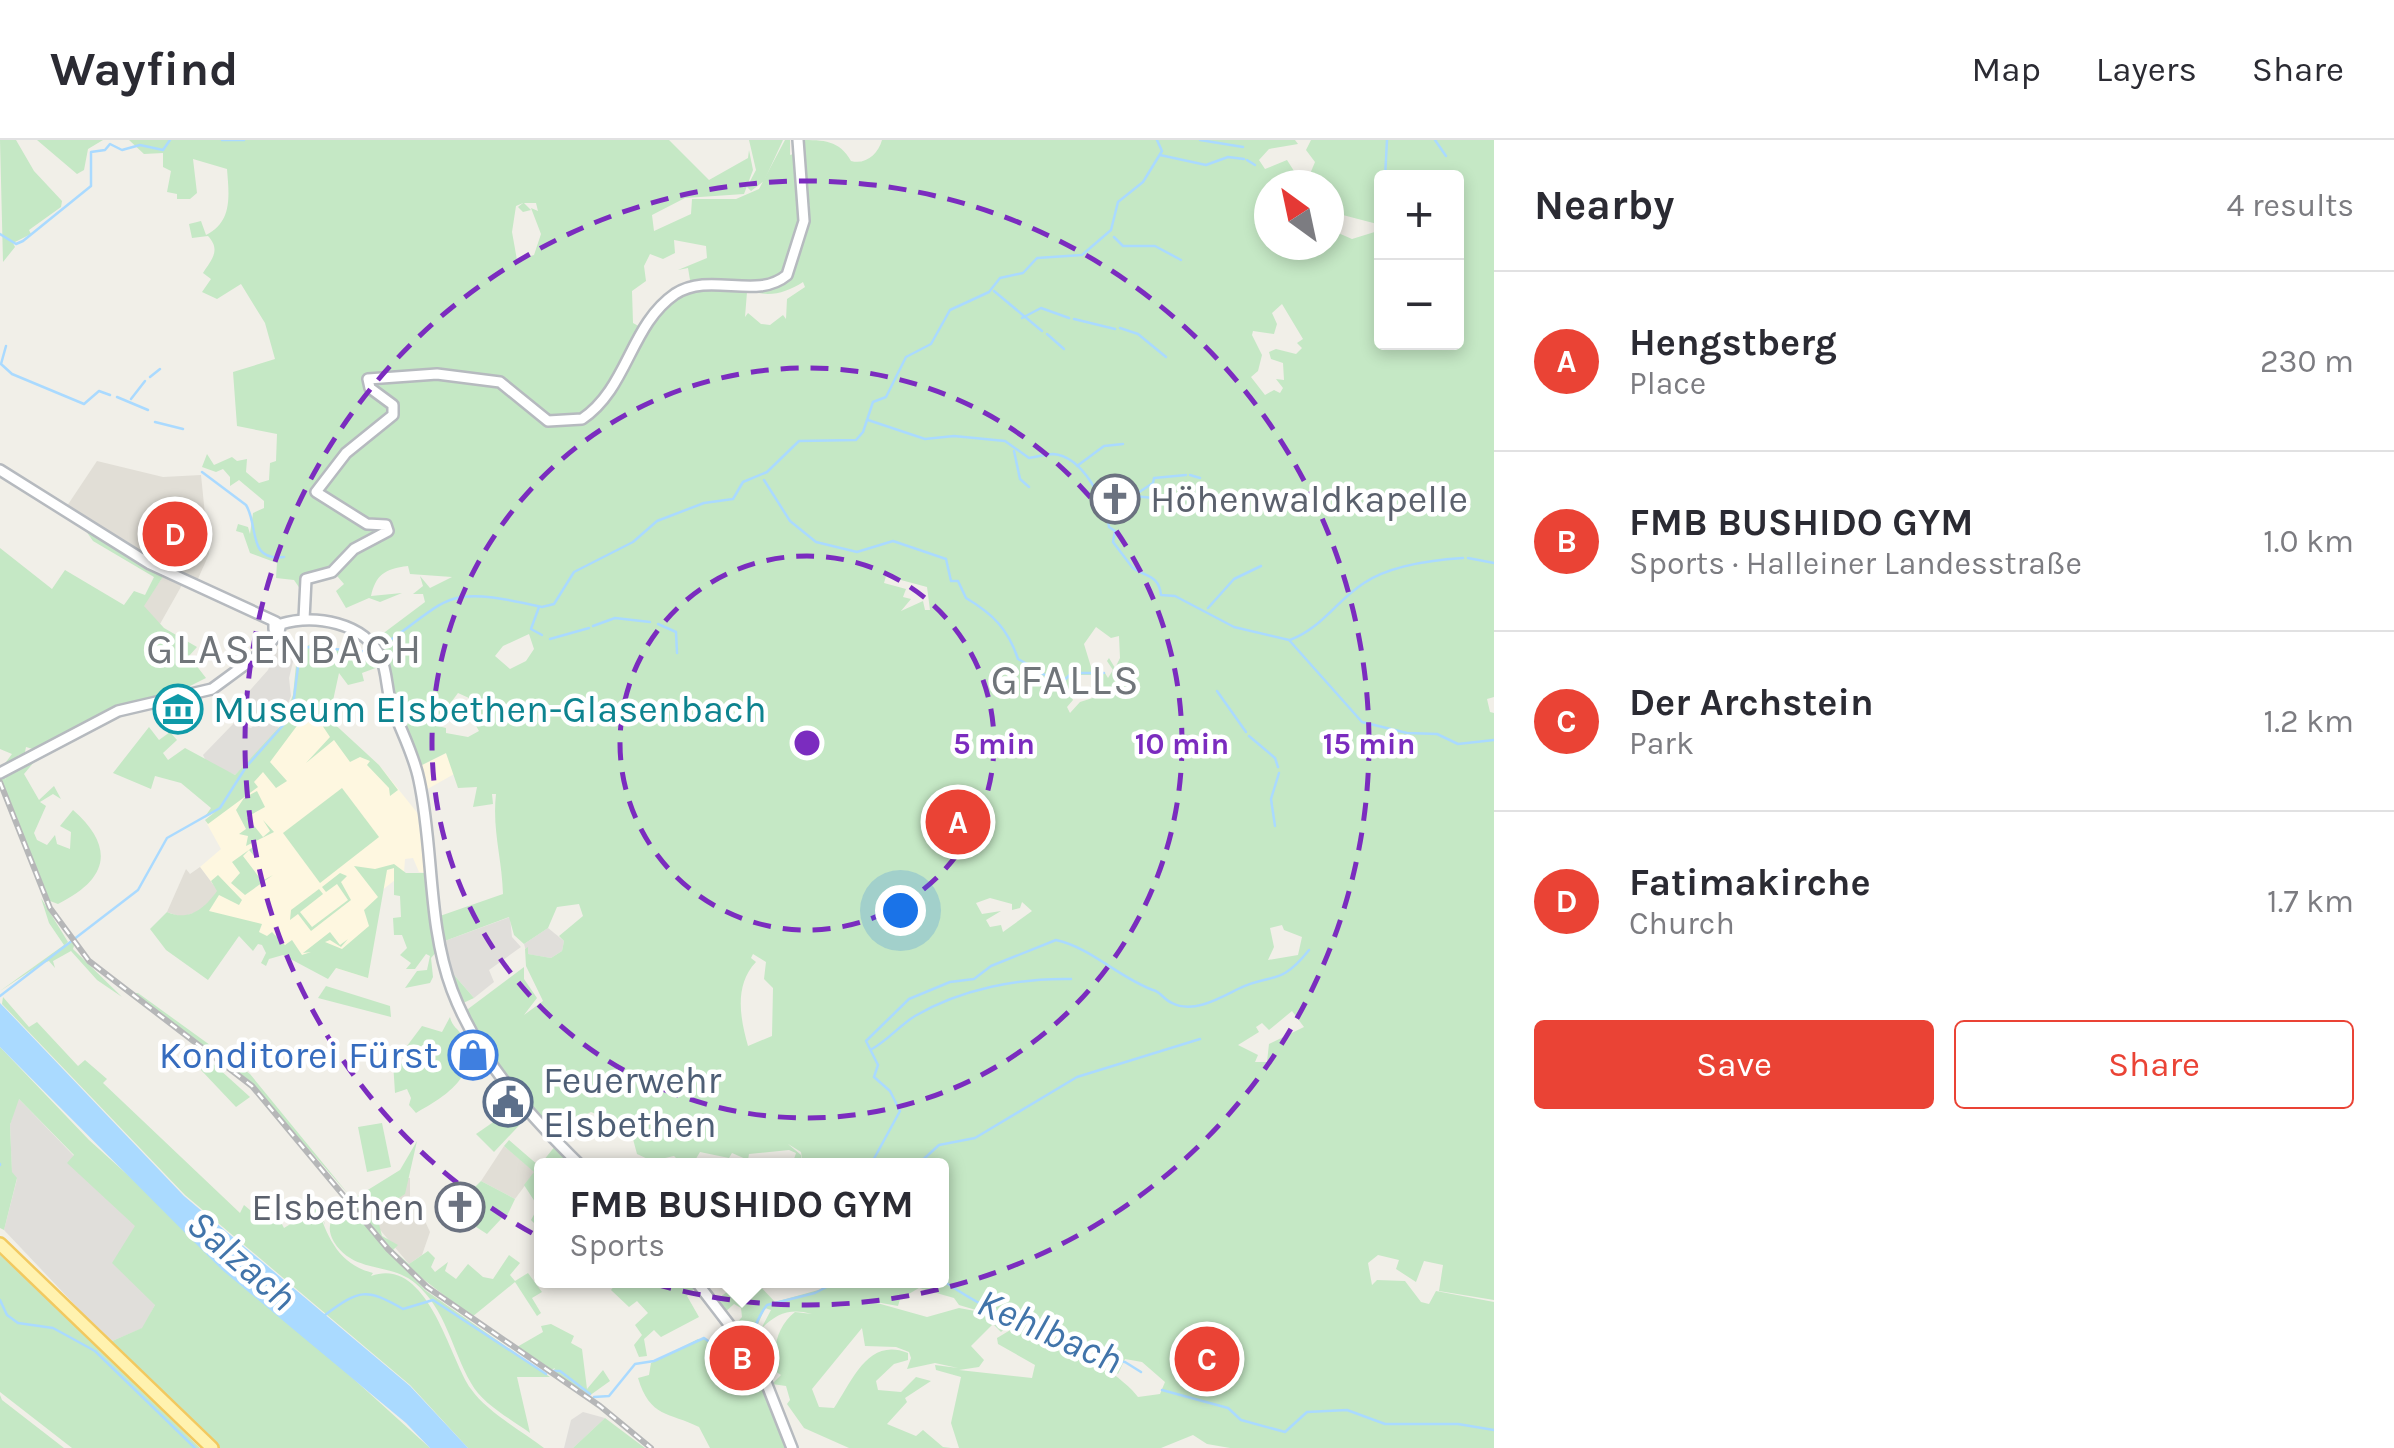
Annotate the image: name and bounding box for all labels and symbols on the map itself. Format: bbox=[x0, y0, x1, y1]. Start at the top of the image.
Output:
north arrow bbox=[1254, 170, 1344, 260]
church icon: Höhenwaldkapelle bbox=[1089, 473, 1141, 525]
place label: Höhenwaldkapelle bbox=[1150, 477, 1468, 522]
pin: D bbox=[142, 496, 208, 572]
district label: GLASENBACH bbox=[146, 624, 424, 674]
district label: GFALLS bbox=[991, 655, 1141, 705]
museum icon: Museum Elsbethen-Glasenbach bbox=[152, 683, 204, 735]
place label: Museum Elsbethen-Glasenbach bbox=[213, 687, 767, 732]
centre of rings bbox=[789, 725, 825, 761]
text: 5 min bbox=[953, 726, 1035, 762]
text: 10 min bbox=[1135, 726, 1229, 762]
text: 15 min bbox=[1323, 726, 1415, 762]
pin: A bbox=[926, 784, 990, 860]
your location bbox=[875, 885, 926, 936]
shop icon: Konditorei Fürst bbox=[447, 1029, 499, 1081]
place label: Konditorei Fürst bbox=[159, 1033, 438, 1078]
place label: Feuerwehr Elsbethen bbox=[543, 1058, 722, 1147]
public building icon: Feuerwehr Elsbethen bbox=[482, 1076, 534, 1128]
church icon: Elsbethen bbox=[434, 1181, 486, 1233]
place label: Elsbethen bbox=[251, 1185, 425, 1230]
water label: Salzach bbox=[178, 1200, 306, 1320]
water label: Kehlbach bbox=[970, 1278, 1130, 1384]
pin: B bbox=[710, 1320, 774, 1396]
pin: C bbox=[1174, 1322, 1240, 1396]

